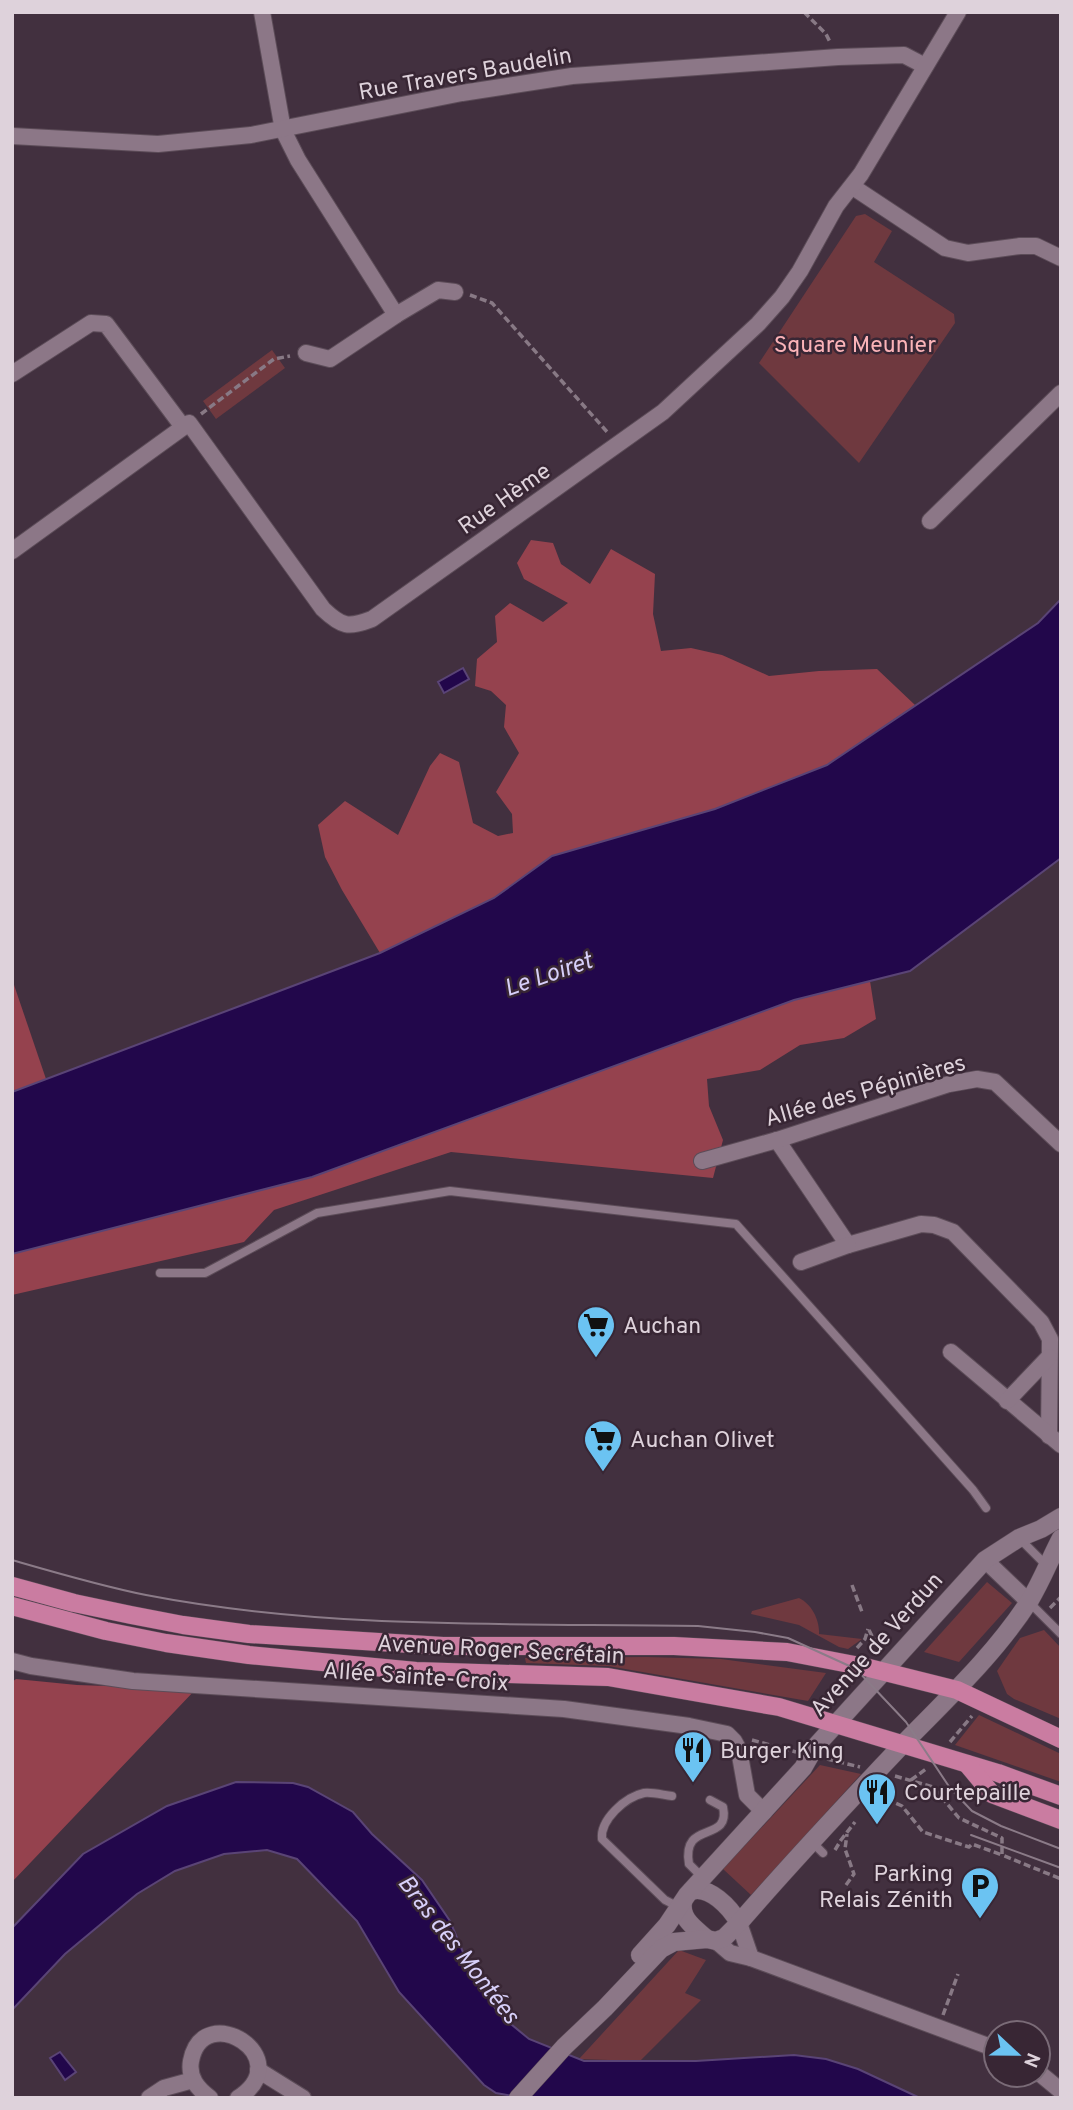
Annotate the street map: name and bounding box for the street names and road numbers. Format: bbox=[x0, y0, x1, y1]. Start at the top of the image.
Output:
street label: Rue Travers Baudelin bbox=[357, 42, 574, 109]
street label: Rue Hème bbox=[454, 458, 557, 542]
street label: Allée des Pépinières bbox=[762, 1050, 969, 1135]
street label: Avenue de Verdun bbox=[805, 1567, 950, 1724]
street label: Avenue Roger Secrétain bbox=[376, 1631, 625, 1672]
street label: Allée Sainte-Croix bbox=[322, 1658, 510, 1699]

